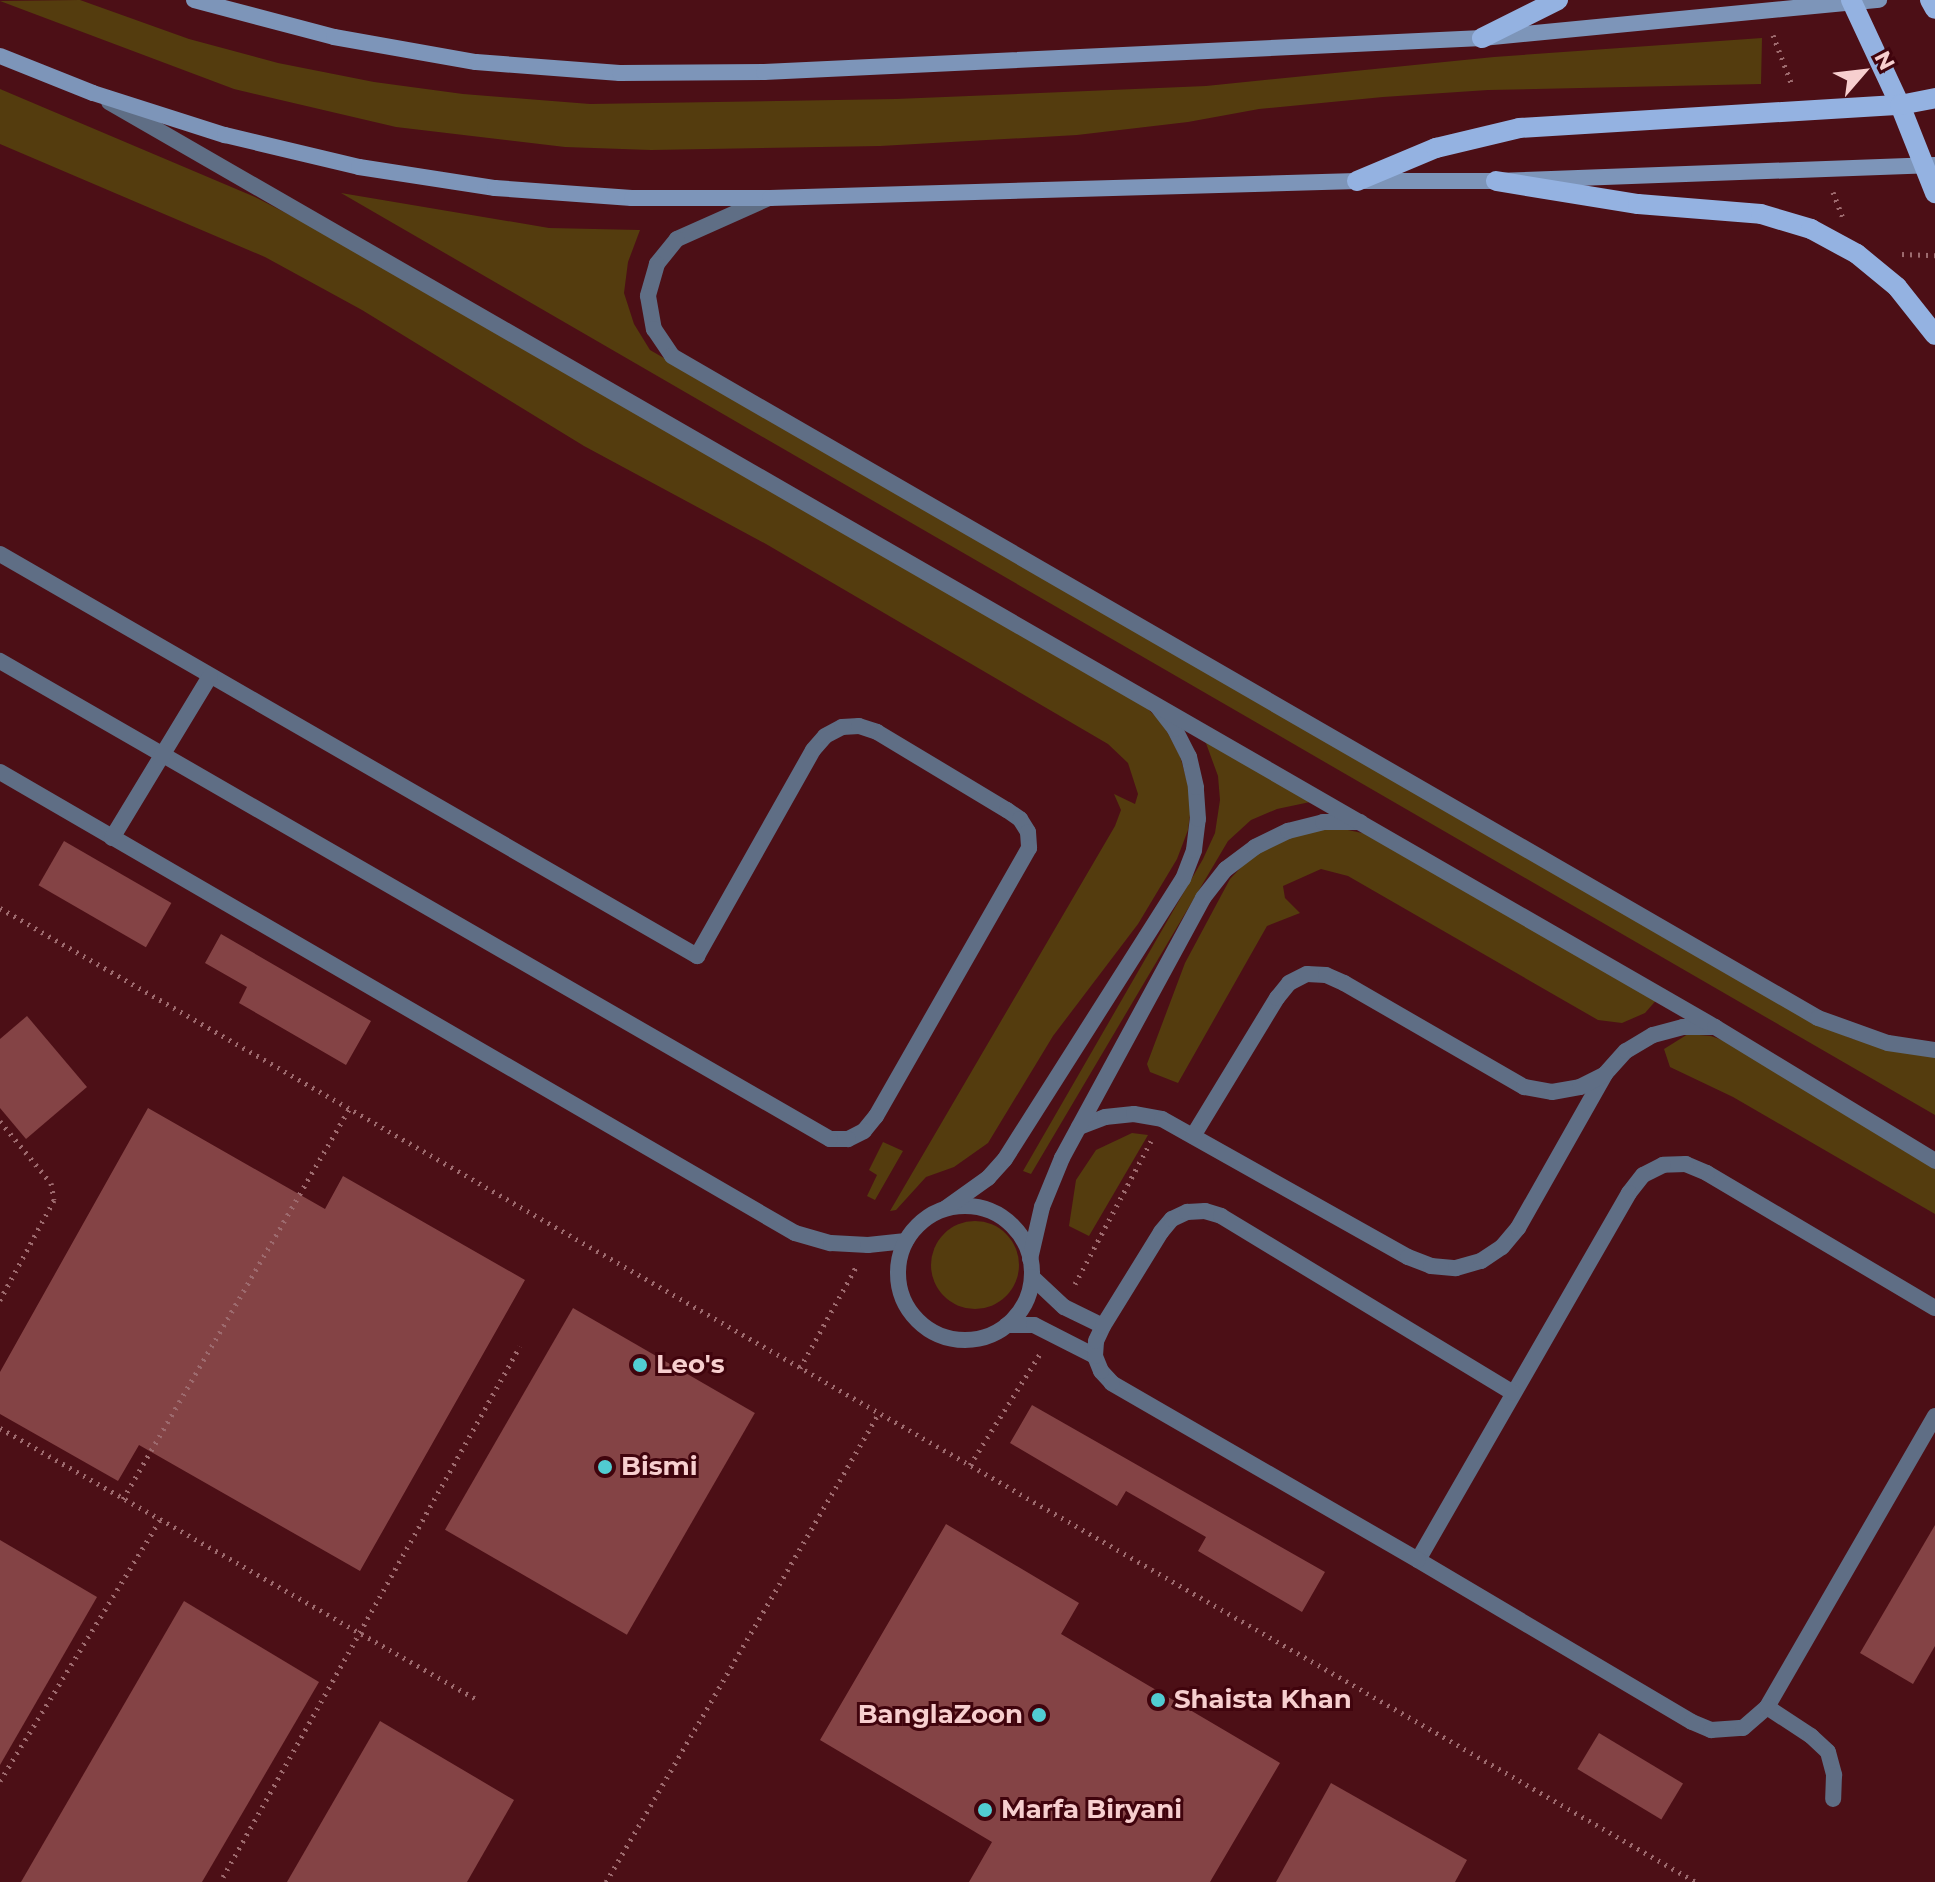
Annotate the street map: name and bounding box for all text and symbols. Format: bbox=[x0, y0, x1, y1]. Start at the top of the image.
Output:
north arrow bbox=[1823, 32, 1903, 112]
text: N bbox=[1869, 46, 1901, 75]
place label: Leo's bbox=[656, 1349, 724, 1381]
marker: Leo's bbox=[631, 1356, 649, 1374]
place label: Bismi bbox=[621, 1451, 698, 1483]
marker: Bismi bbox=[596, 1458, 614, 1476]
place label: Shaista Khan bbox=[1174, 1684, 1352, 1716]
marker: Shaista Khan bbox=[1149, 1691, 1167, 1709]
place label: BanglaZoon bbox=[858, 1699, 1023, 1731]
marker: BanglaZoon bbox=[1030, 1706, 1048, 1724]
place label: Marfa Biryani bbox=[1001, 1794, 1182, 1826]
marker: Marfa Biryani bbox=[976, 1801, 994, 1819]

